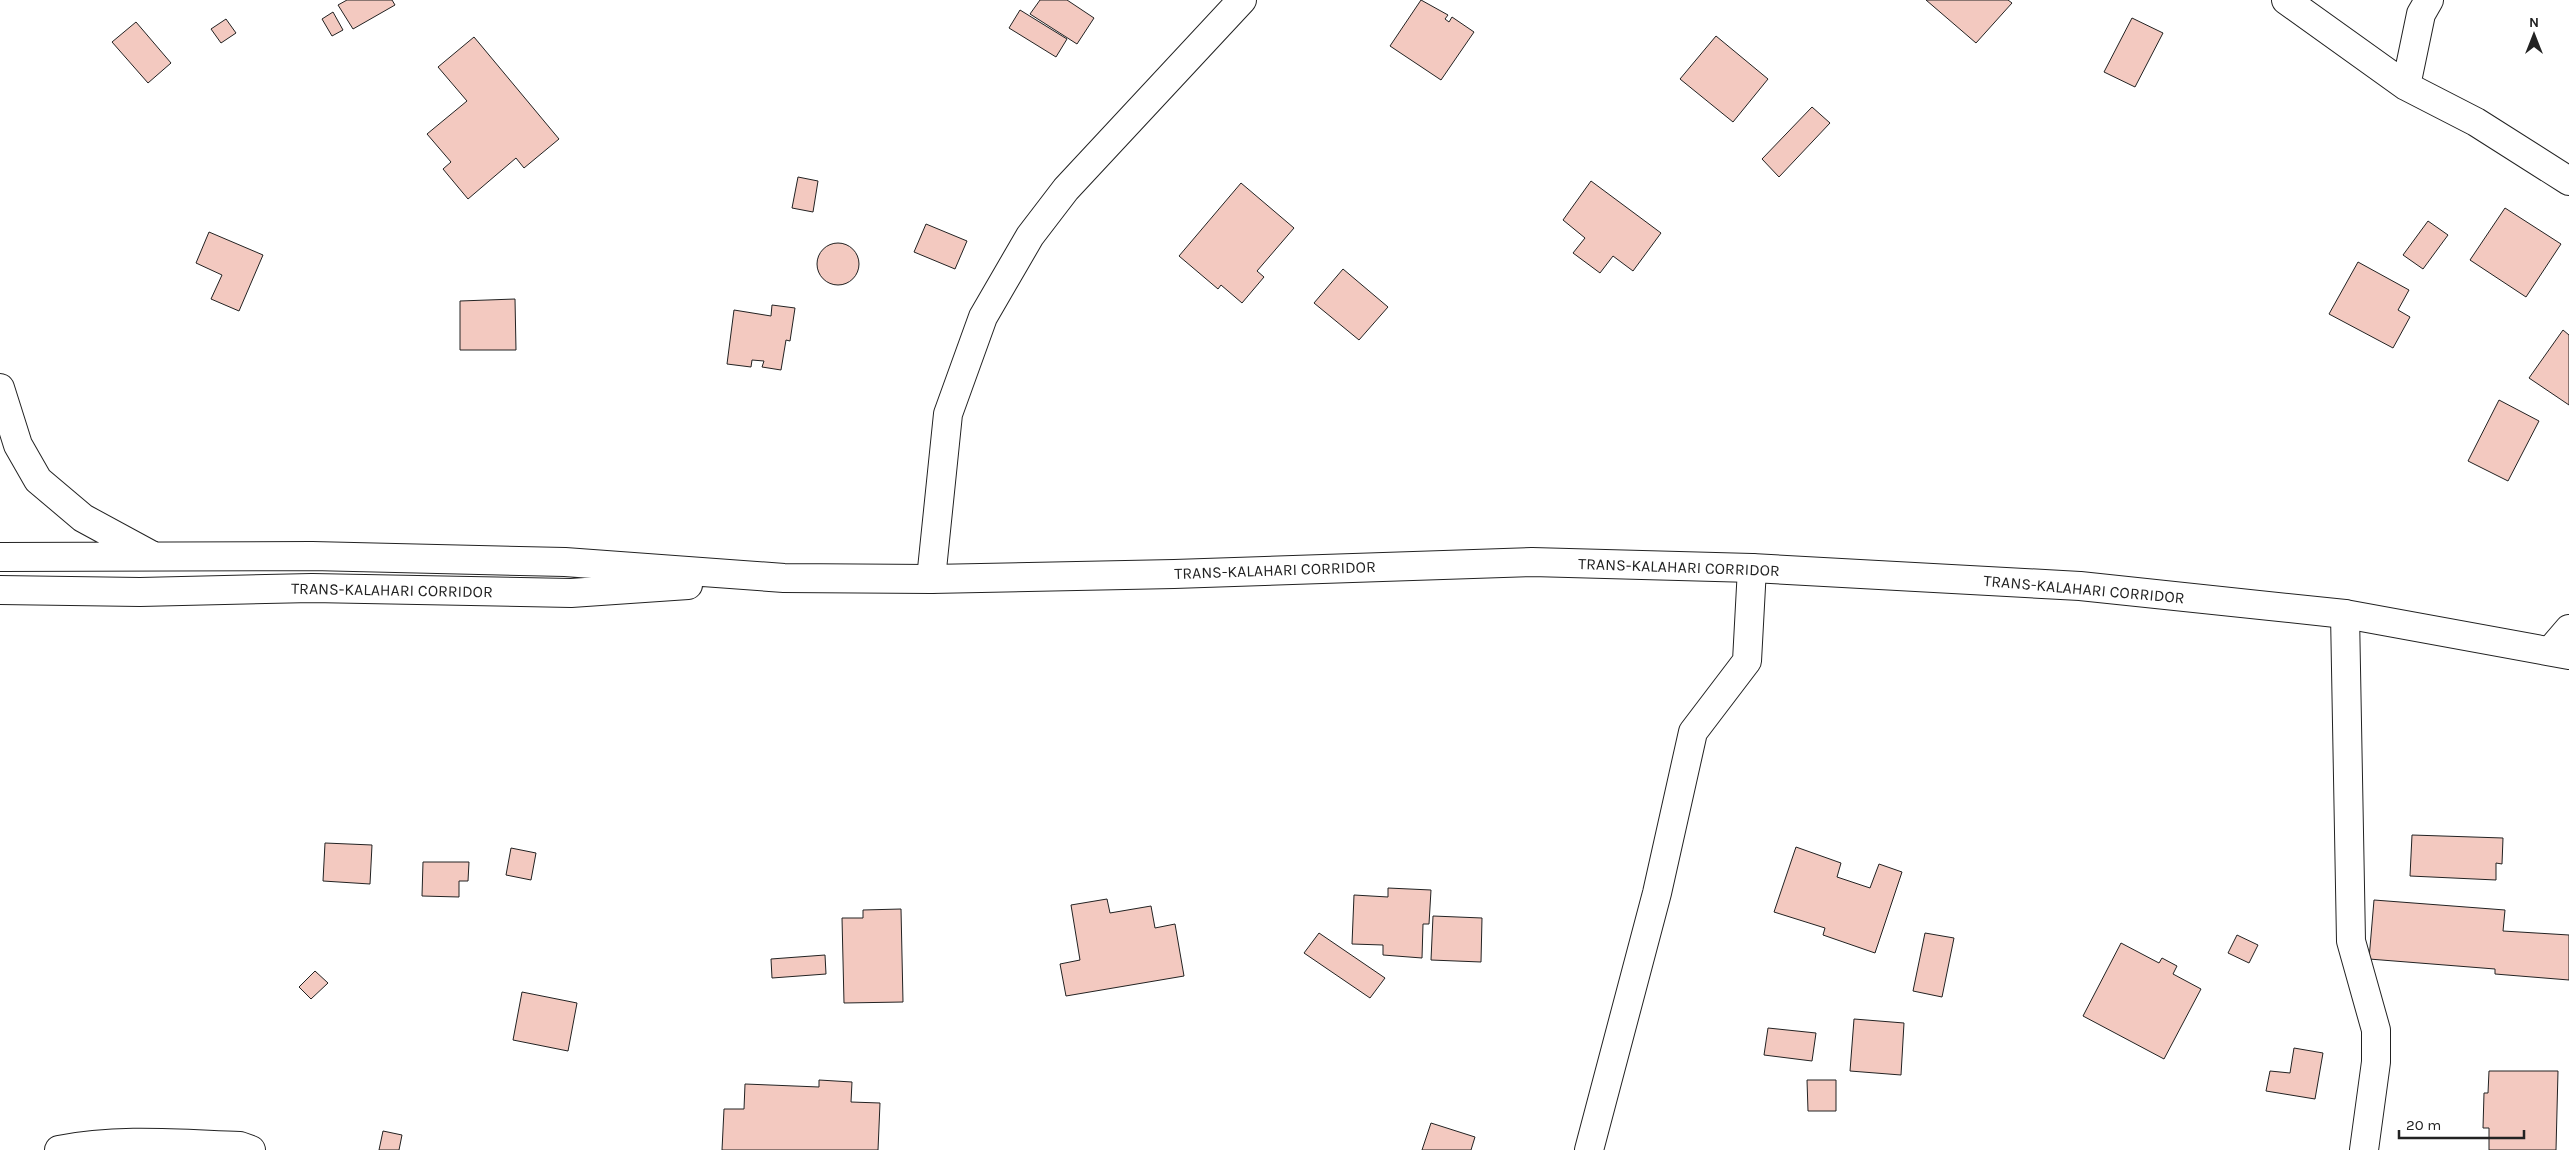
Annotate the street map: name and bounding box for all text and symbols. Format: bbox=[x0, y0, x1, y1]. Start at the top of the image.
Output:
north arrow bbox=[2509, 10, 2559, 60]
text: N bbox=[2529, 14, 2539, 31]
street label: TRANS-KALAHARI CORRIDOR bbox=[1578, 554, 1780, 580]
street label: TRANS-KALAHARI CORRIDOR bbox=[1174, 557, 1376, 583]
street label: TRANS-KALAHARI CORRIDOR bbox=[1983, 571, 2185, 607]
street label: TRANS-KALAHARI CORRIDOR bbox=[291, 579, 493, 601]
scale bar bbox=[2399, 1108, 2524, 1140]
text: 20 m bbox=[2406, 1116, 2441, 1134]

